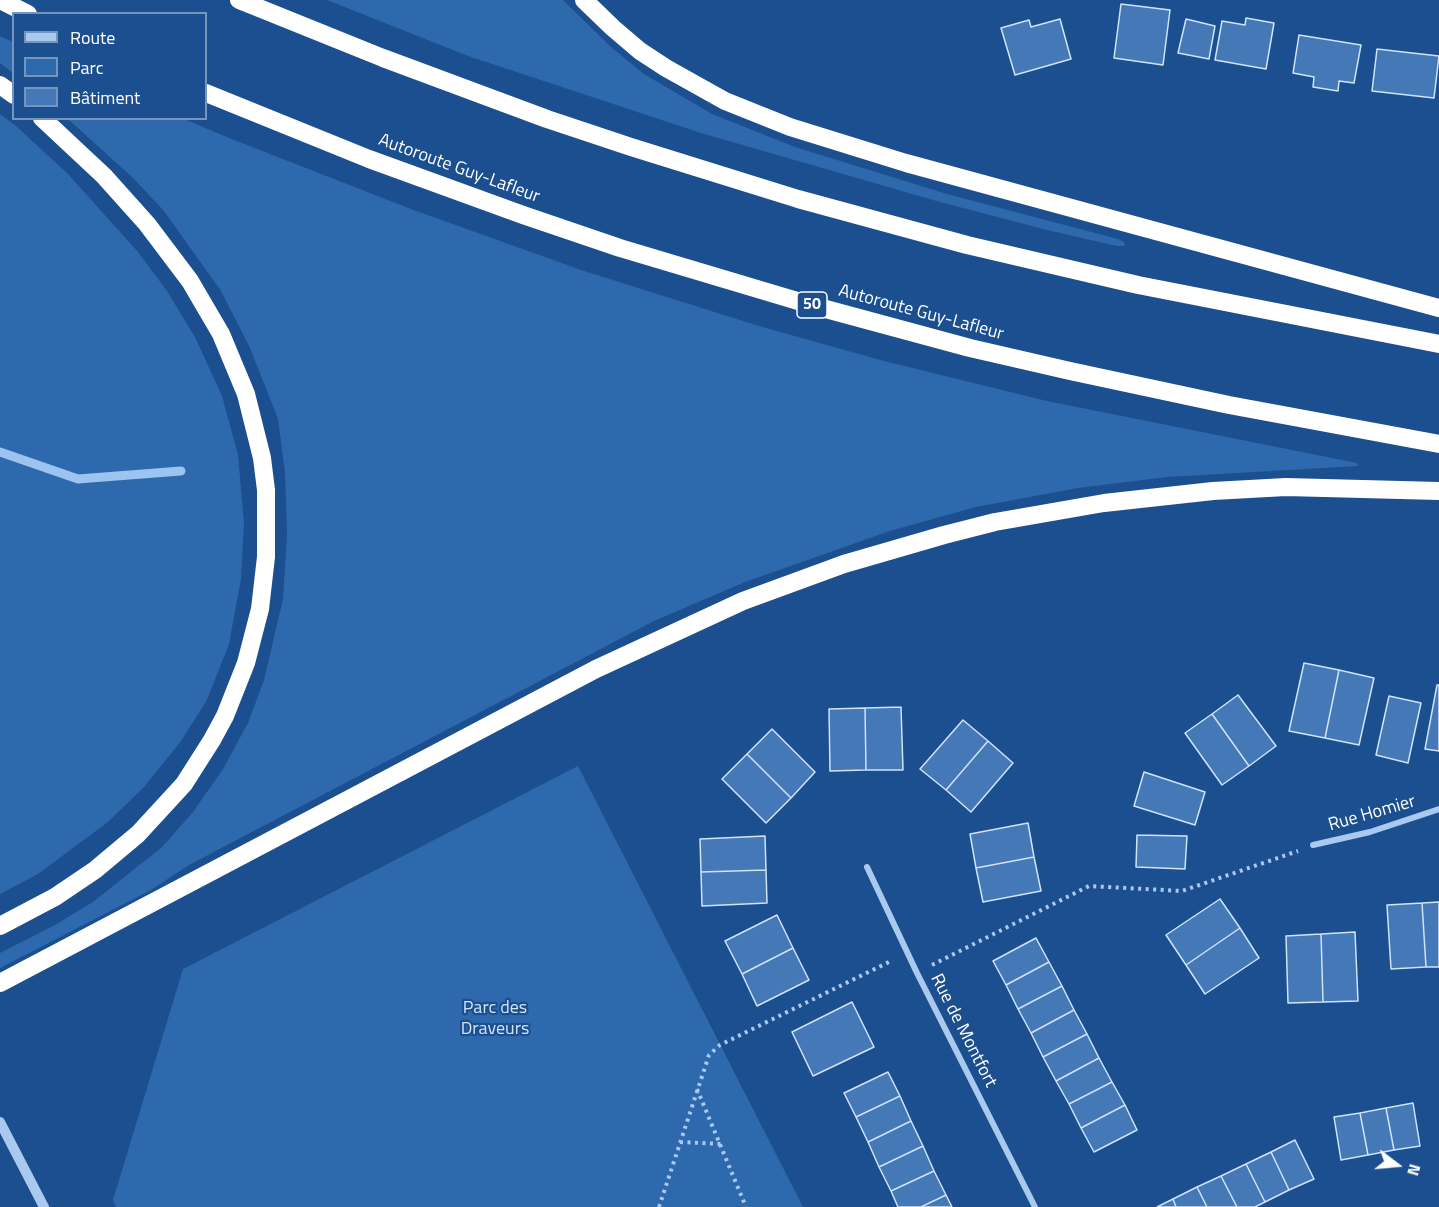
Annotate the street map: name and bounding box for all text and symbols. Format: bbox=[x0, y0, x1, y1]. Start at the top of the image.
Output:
legend bbox=[12, 12, 207, 120]
text: Route bbox=[70, 24, 115, 51]
text: Parc bbox=[70, 54, 104, 81]
text: Bâtiment bbox=[70, 84, 140, 111]
street label: Autoroute Guy-Lafleur bbox=[375, 130, 543, 208]
street label: Autoroute Guy-Lafleur bbox=[836, 281, 1006, 345]
road number: 50 bbox=[797, 292, 827, 318]
street label: Rue Homier bbox=[1326, 791, 1418, 837]
street label: Rue de Montfort bbox=[925, 971, 1001, 1091]
park label: Parc des Draveurs bbox=[461, 998, 529, 1040]
north arrow bbox=[1367, 1135, 1427, 1195]
text: N bbox=[1401, 1161, 1427, 1179]

